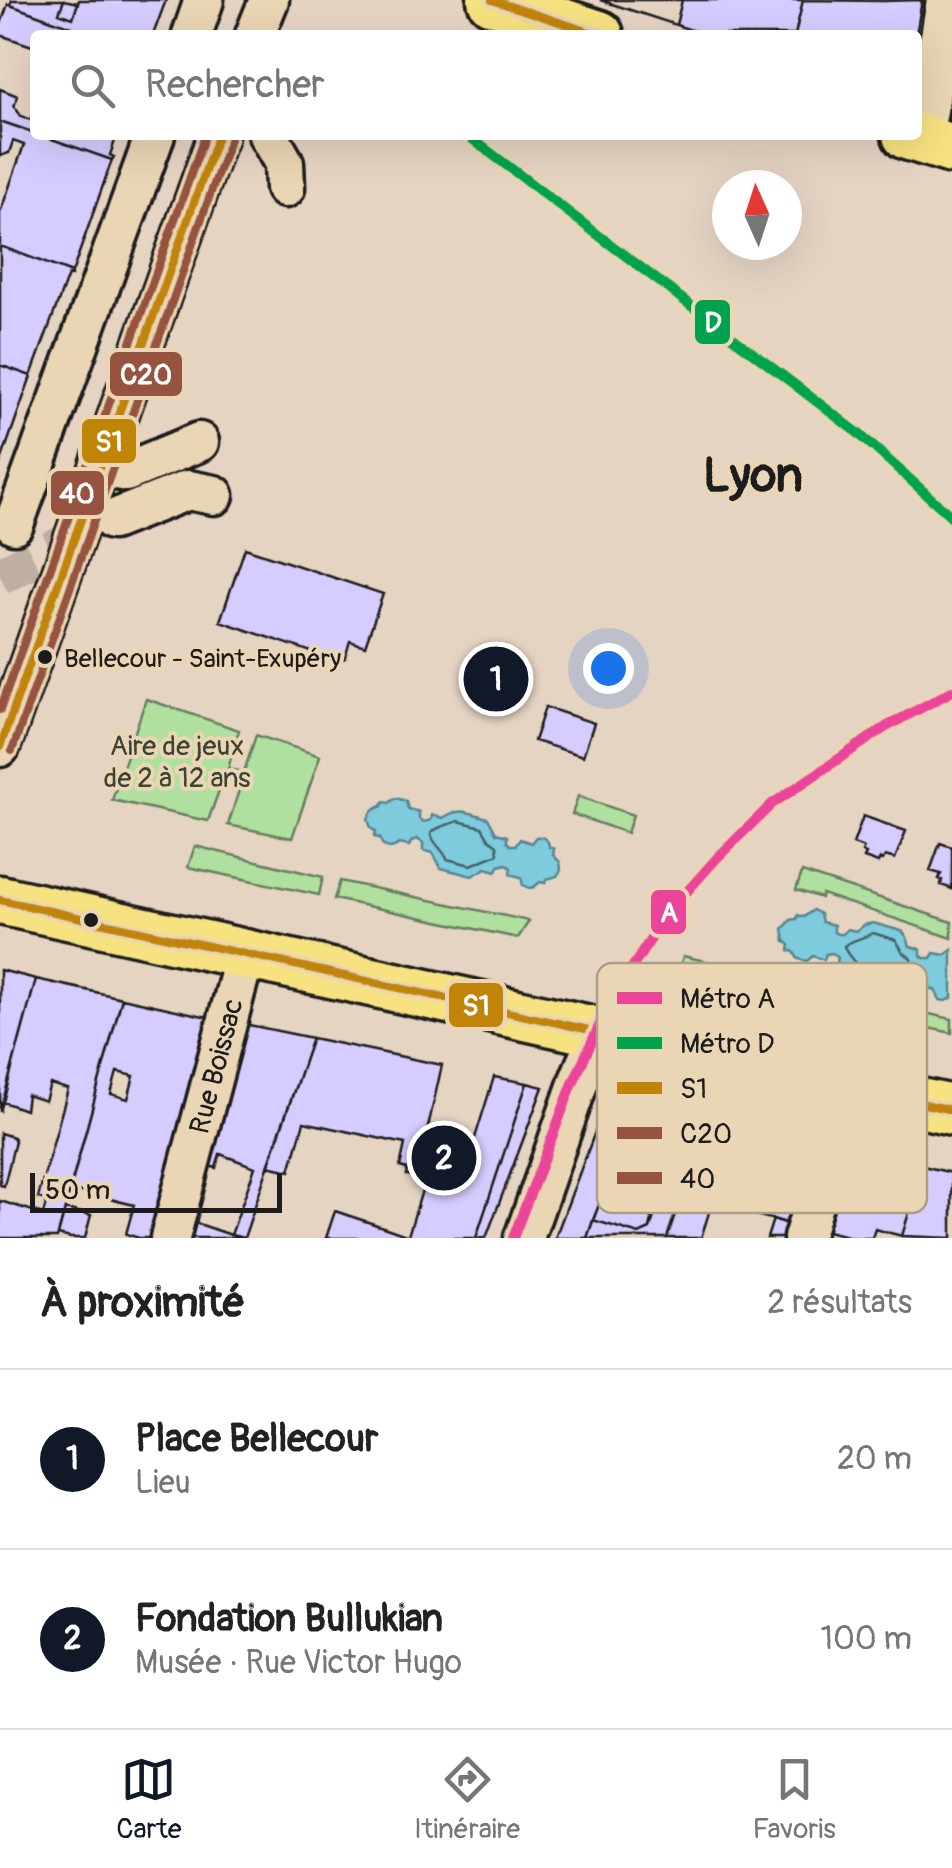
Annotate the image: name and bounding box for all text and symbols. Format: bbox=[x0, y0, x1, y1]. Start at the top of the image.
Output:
search box bbox=[30, 30, 922, 140]
icon: search bbox=[65, 58, 120, 113]
text: Rechercher bbox=[145, 61, 325, 109]
north arrow bbox=[712, 170, 802, 260]
line badge: D bbox=[693, 298, 732, 346]
text: D bbox=[704, 306, 722, 341]
line badge: C20 bbox=[108, 350, 184, 398]
text: C20 bbox=[120, 358, 172, 393]
line badge: S1 bbox=[80, 417, 138, 465]
text: S1 bbox=[95, 425, 123, 460]
district label: Lyon bbox=[703, 446, 803, 506]
line badge: 40 bbox=[49, 469, 106, 517]
text: 40 bbox=[59, 477, 95, 512]
pin: 1 bbox=[464, 642, 528, 716]
place label: Bellecour - Saint-Exupéry bbox=[64, 643, 341, 675]
your location bbox=[583, 643, 634, 694]
marker: Bellecour - Saint-Exupéry bbox=[35, 647, 55, 667]
park label: Aire de jeux de 2 à 12 ans bbox=[103, 729, 251, 796]
line badge: A bbox=[649, 888, 688, 936]
text: A bbox=[660, 896, 678, 931]
unlabelled marker bbox=[81, 910, 101, 930]
legend bbox=[597, 963, 927, 1213]
line badge: S1 bbox=[447, 981, 505, 1029]
text: Métro A bbox=[680, 982, 775, 1017]
text: S1 bbox=[462, 989, 490, 1024]
street label: Rue Boissac bbox=[182, 995, 252, 1138]
text: Métro D bbox=[680, 1027, 774, 1062]
text: S1 bbox=[680, 1072, 707, 1107]
text: C20 bbox=[680, 1117, 732, 1152]
pin: 2 bbox=[412, 1120, 476, 1196]
text: 40 bbox=[680, 1162, 715, 1197]
scale bar bbox=[30, 1168, 282, 1212]
text: 50 m bbox=[45, 1173, 110, 1208]
text: À proximité bbox=[40, 1277, 245, 1329]
text: 2 résultats bbox=[767, 1283, 912, 1323]
text: Place Bellecour bbox=[135, 1415, 378, 1463]
text: 1 bbox=[66, 1439, 79, 1479]
text: 20 m bbox=[837, 1439, 912, 1479]
text: Lieu bbox=[135, 1463, 191, 1503]
text: Fondation Bullukian bbox=[135, 1595, 443, 1643]
text: 2 bbox=[64, 1619, 81, 1659]
text: 100 m bbox=[820, 1619, 912, 1659]
text: Musée · Rue Victor Hugo bbox=[135, 1643, 462, 1683]
tab: Carte bbox=[116, 1752, 182, 1847]
tab: Itinéraire bbox=[414, 1752, 520, 1847]
tab: Favoris bbox=[752, 1752, 836, 1847]

